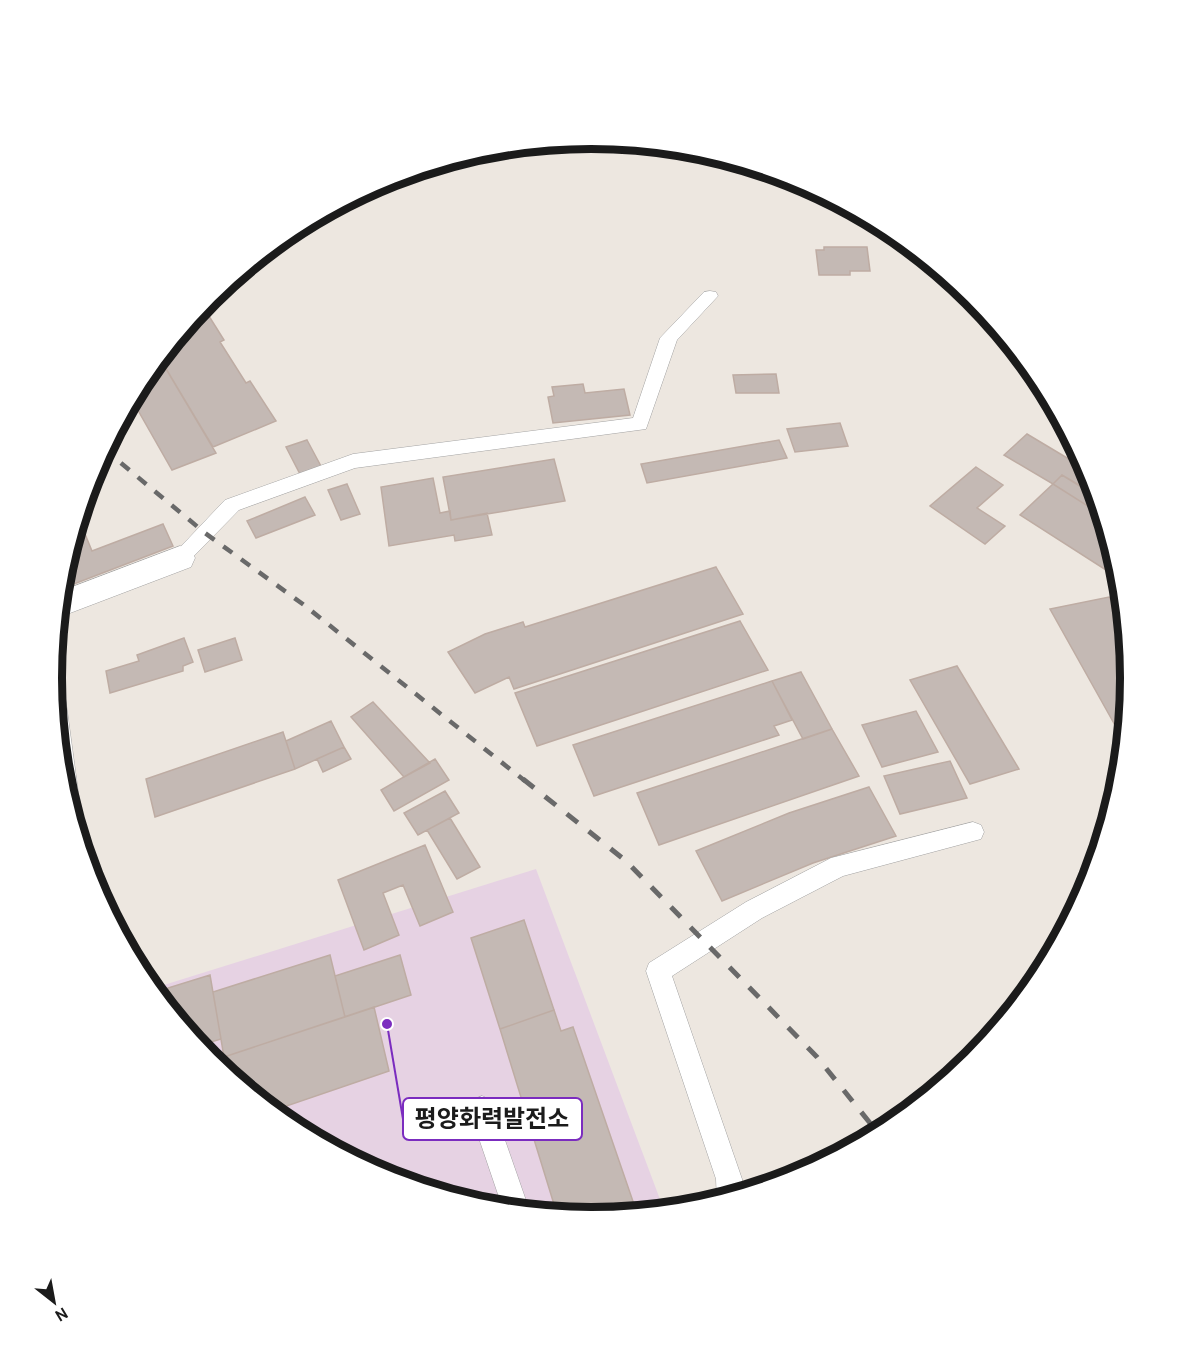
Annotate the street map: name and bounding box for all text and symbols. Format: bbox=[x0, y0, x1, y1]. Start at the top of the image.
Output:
callout: 평양화력발전소 bbox=[403, 1098, 582, 1140]
text: 평양화력발전소 bbox=[415, 1104, 569, 1133]
north arrow bbox=[24, 1272, 84, 1332]
text: N bbox=[52, 1303, 71, 1325]

